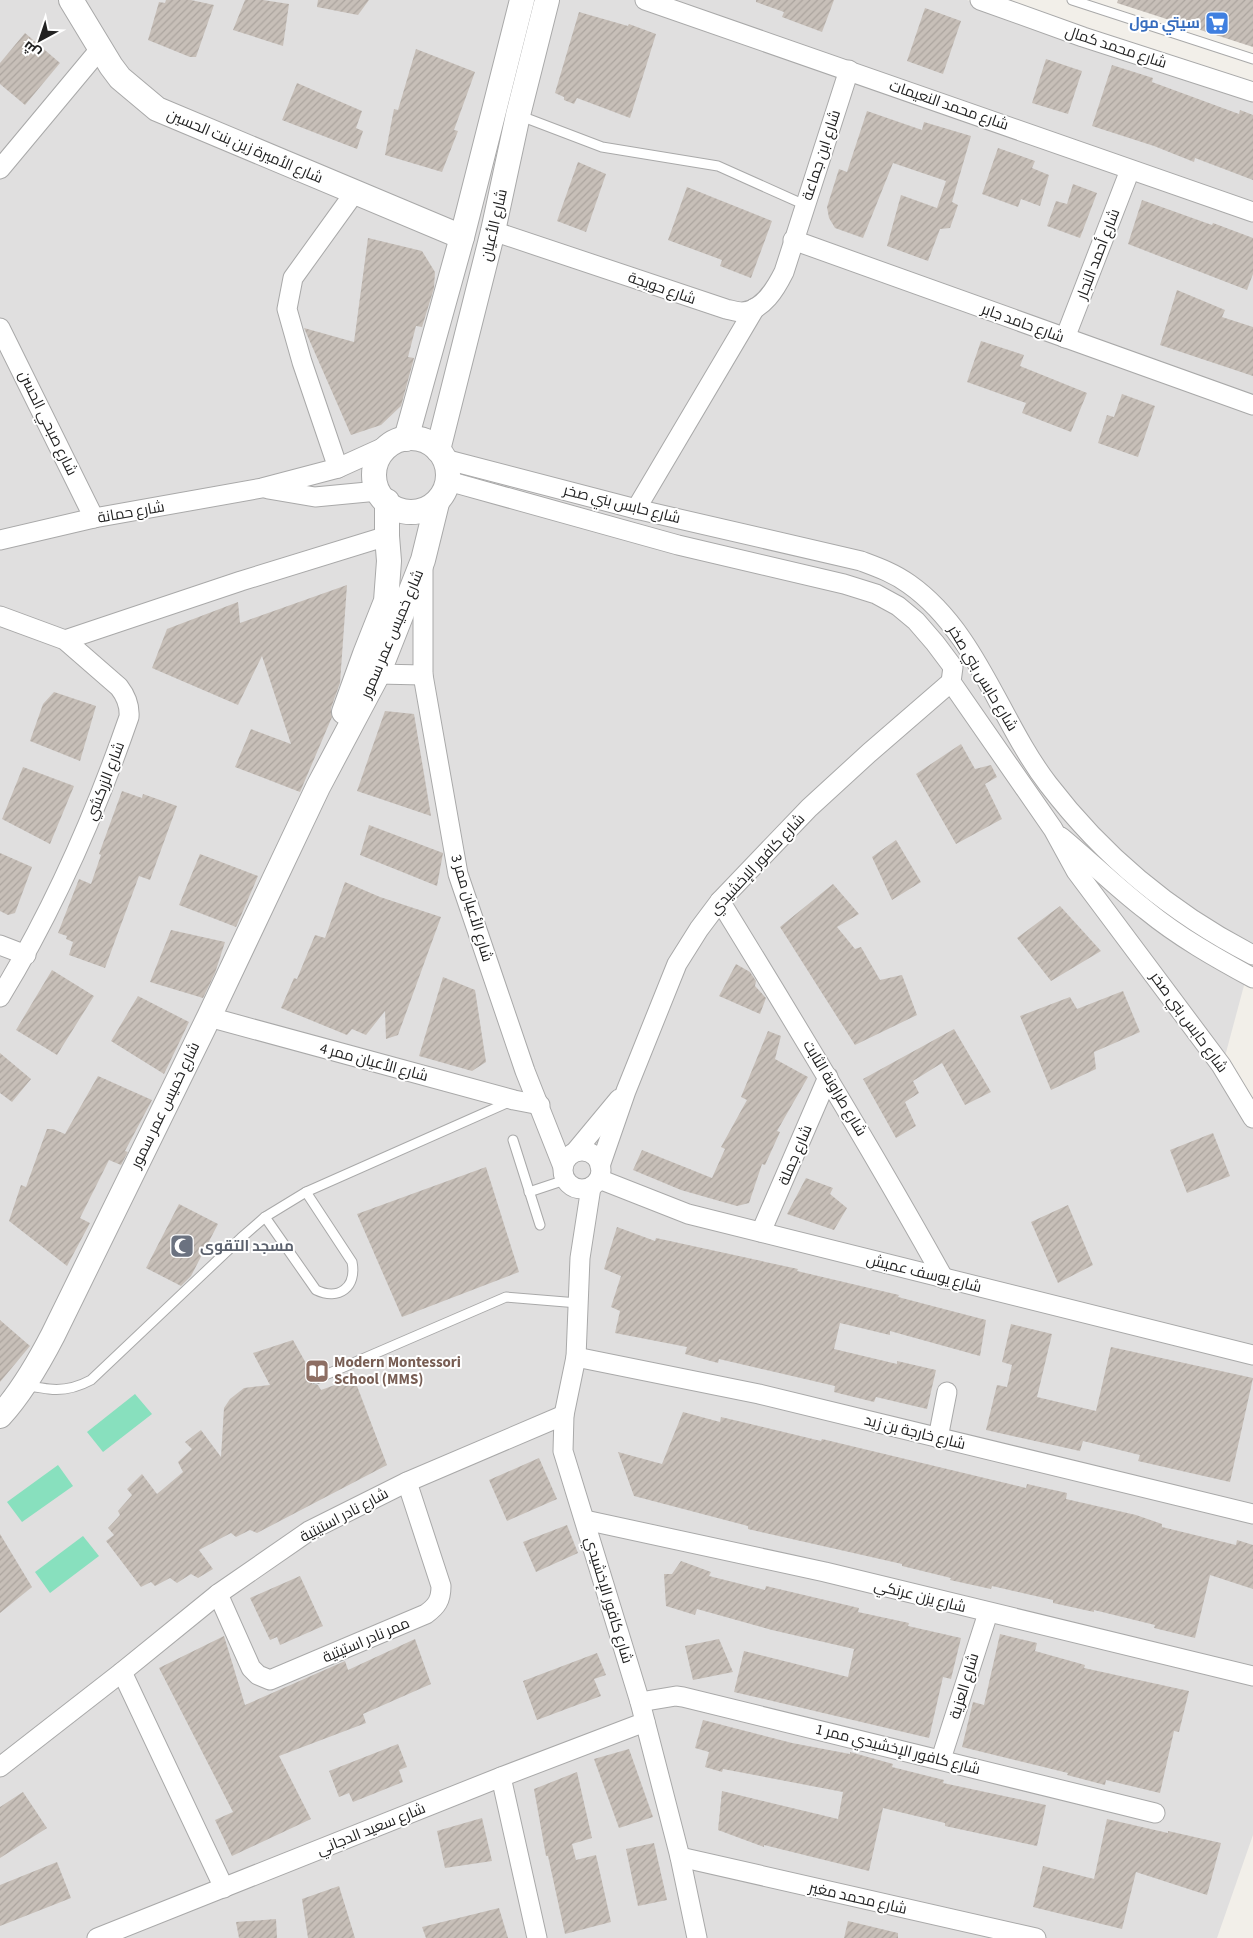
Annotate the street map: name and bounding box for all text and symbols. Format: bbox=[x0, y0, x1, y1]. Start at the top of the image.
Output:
supermarket icon: سيتي مول bbox=[1204, 10, 1230, 36]
place label: سيتي مول bbox=[1129, 13, 1200, 35]
north arrow bbox=[15, 15, 65, 65]
street label: شارع محمد كمال bbox=[1062, 21, 1169, 74]
text: ش bbox=[19, 36, 46, 63]
street label: شارع محمد النعيمات bbox=[886, 75, 1011, 136]
street label: شارع الأميرة زين بنت الحسين bbox=[164, 104, 326, 189]
street label: شارع ابن جماعة bbox=[797, 107, 846, 203]
street label: شارع الأعيان bbox=[476, 187, 513, 263]
street label: شارع أحمد النجار bbox=[1071, 206, 1125, 303]
street label: شارع حويجة bbox=[625, 267, 699, 310]
street label: شارع حامد جابر bbox=[978, 298, 1067, 348]
street label: شارع صبحي الحسن bbox=[12, 367, 82, 480]
street label: شارع حابس بني صخر bbox=[560, 480, 683, 530]
street label: شارع حمانة bbox=[96, 496, 166, 529]
street label: شارع خميس عمر سمور bbox=[355, 566, 429, 703]
street label: شارع حابس بني صخر bbox=[941, 621, 1022, 736]
street label: شارع الزركشي bbox=[81, 739, 131, 824]
street label: شارع كافور الإخشيدي bbox=[705, 809, 811, 920]
street label: شارع الأعيان ممر 3 bbox=[445, 852, 498, 964]
street label: شارع حابس بني صخر bbox=[1143, 967, 1232, 1078]
street label: شارع طراونة الثابت bbox=[798, 1036, 872, 1140]
street label: شارع خميس عمر سمور bbox=[125, 1038, 205, 1173]
street label: شارع الأعيان ممر 4 bbox=[317, 1038, 430, 1087]
street label: شارع جملة bbox=[773, 1122, 818, 1189]
mosque icon: مسجد التقوى bbox=[169, 1233, 195, 1259]
place label: مسجد التقوى bbox=[200, 1236, 294, 1257]
street label: شارع يوسف عميش bbox=[864, 1249, 984, 1298]
place label: Modern Montessori School (MMS) bbox=[334, 1352, 461, 1390]
library icon: Modern Montessori School (MMS) bbox=[304, 1358, 330, 1384]
street label: شارع خارجة بن زيد bbox=[862, 1410, 968, 1455]
street label: شارع نادر استيتية bbox=[296, 1483, 392, 1548]
street label: شارع كافور الإخشيدي bbox=[578, 1534, 638, 1666]
street label: شارع يزن عرنكي bbox=[871, 1575, 968, 1619]
street label: ممر نادر استيتية bbox=[319, 1613, 413, 1668]
street label: شارع العزية bbox=[944, 1650, 984, 1722]
street label: شارع كافور الإخشيدي ممر 1 bbox=[813, 1719, 982, 1781]
street label: شارع سعيد الدجاني bbox=[314, 1798, 429, 1862]
street label: شارع محمد مغير bbox=[806, 1877, 909, 1920]

